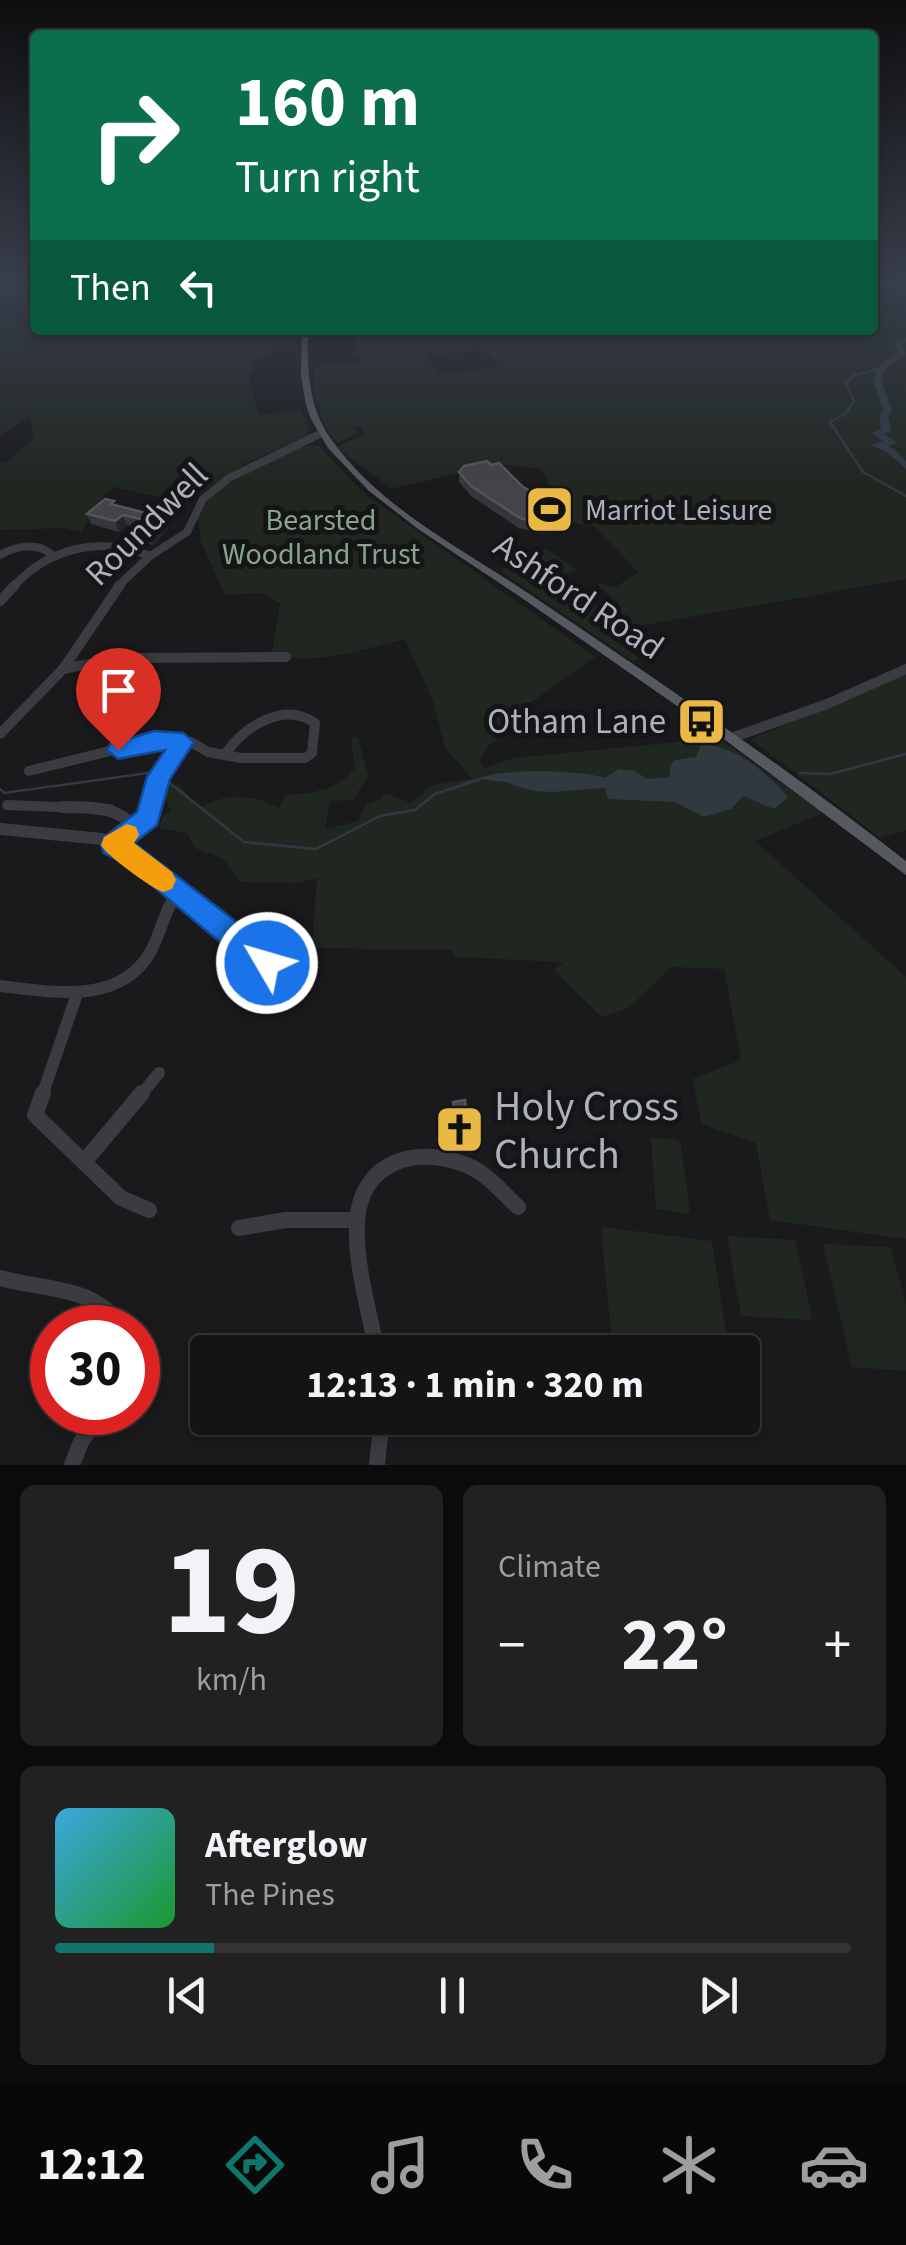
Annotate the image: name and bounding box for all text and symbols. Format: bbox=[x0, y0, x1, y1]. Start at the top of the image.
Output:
text: 160 m bbox=[235, 53, 420, 153]
icon: right bbox=[70, 70, 200, 200]
text: Turn right bbox=[235, 146, 420, 210]
icon: left bbox=[171, 260, 226, 315]
text: Then bbox=[70, 261, 151, 315]
street label: Roundwell bbox=[74, 452, 220, 598]
sports icon: Marriot Leisure bbox=[524, 484, 576, 536]
place label: Marriot Leisure bbox=[585, 489, 772, 532]
park label: Bearsted Woodland Trust bbox=[222, 499, 420, 576]
street label: Ashford Road bbox=[483, 521, 674, 672]
pin bbox=[76, 648, 161, 751]
icon: arrive bbox=[91, 663, 146, 718]
bus stop icon: Otham Lane bbox=[675, 695, 727, 747]
place label: Otham Lane bbox=[487, 697, 666, 747]
position arrow bbox=[215, 911, 319, 1015]
place label: Holy Cross Church bbox=[494, 1077, 679, 1185]
church icon: Holy Cross Church bbox=[433, 1103, 485, 1155]
speed limit sign: 30 bbox=[30, 1305, 160, 1435]
text: 12:13 · 1 min · 320 m bbox=[306, 1358, 644, 1412]
text: 19 bbox=[163, 1499, 300, 1684]
text: Climate bbox=[498, 1544, 601, 1590]
text: 22° bbox=[621, 1592, 728, 1699]
text: − bbox=[498, 1607, 525, 1685]
text: + bbox=[824, 1607, 851, 1685]
text: km/h bbox=[196, 1657, 267, 1703]
text: Afterglow bbox=[205, 1818, 368, 1872]
text: The Pines bbox=[205, 1872, 335, 1918]
icon: previous bbox=[160, 1968, 215, 2023]
icon: pause bbox=[425, 1968, 480, 2023]
icon: next bbox=[691, 1968, 746, 2023]
icon: directions bbox=[220, 2130, 290, 2200]
icon: music bbox=[365, 2130, 435, 2200]
icon: phone bbox=[510, 2130, 580, 2200]
icon: climate bbox=[654, 2130, 724, 2200]
icon: car bbox=[799, 2130, 869, 2200]
text: 12:12 bbox=[37, 2133, 146, 2197]

